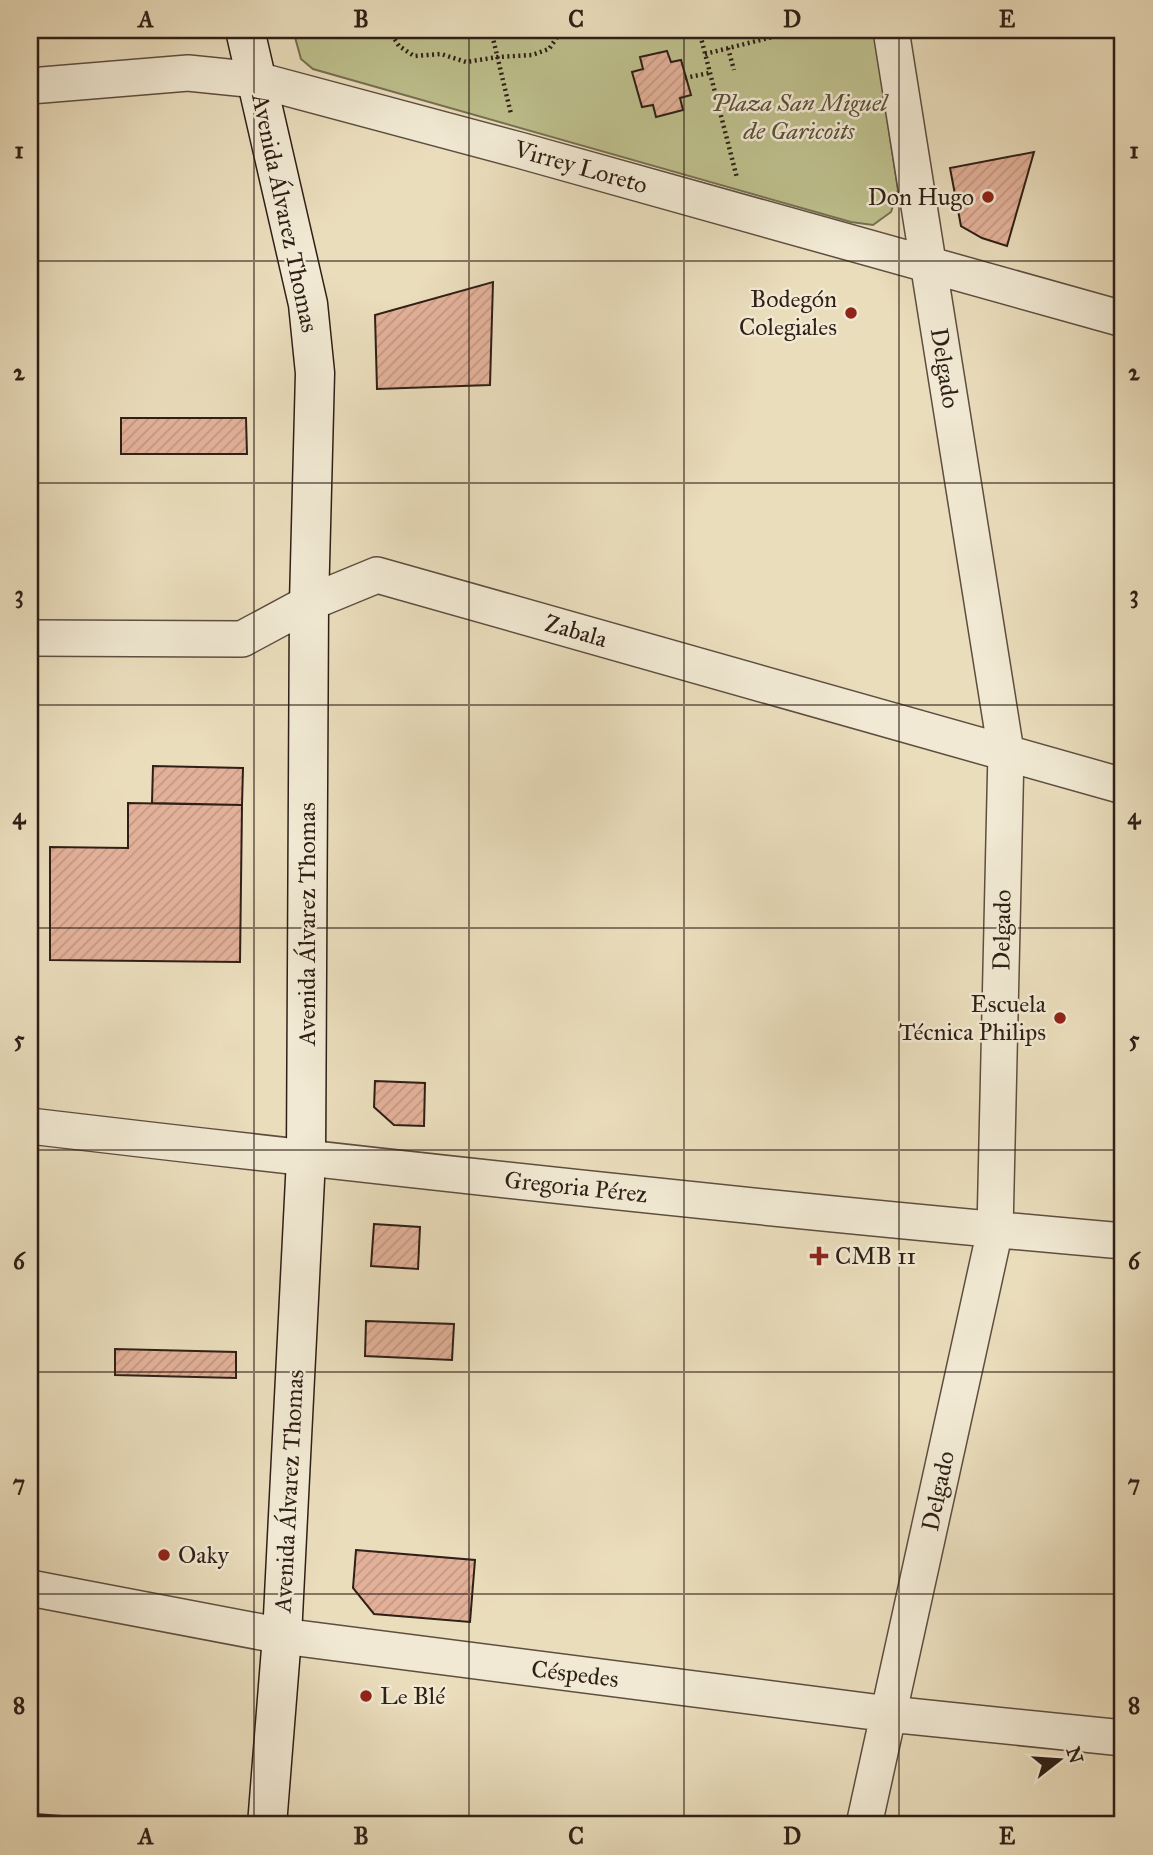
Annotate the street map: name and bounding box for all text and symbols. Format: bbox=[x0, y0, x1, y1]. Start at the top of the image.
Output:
text: A bbox=[136, 5, 154, 33]
text: B bbox=[353, 5, 369, 33]
text: C bbox=[568, 5, 584, 33]
text: D bbox=[783, 5, 801, 33]
text: E bbox=[999, 5, 1016, 33]
park label: Plaza San Miguel de Garicoits bbox=[711, 88, 890, 146]
street label: Avenida Álvarez Thomas bbox=[245, 90, 325, 335]
street label: Virrey Loreto bbox=[510, 133, 651, 200]
text: 1 bbox=[14, 136, 24, 164]
text: 1 bbox=[1129, 136, 1139, 164]
place label: Don Hugo bbox=[868, 182, 974, 212]
marker: Don Hugo bbox=[980, 189, 996, 205]
place label: Bodegón Colegiales bbox=[739, 284, 837, 342]
marker: Bodegón Colegiales bbox=[843, 305, 859, 321]
street label: Delgado bbox=[924, 326, 966, 410]
text: 2 bbox=[13, 358, 25, 386]
text: 2 bbox=[1128, 358, 1140, 386]
text: 3 bbox=[14, 580, 24, 609]
text: 3 bbox=[1129, 580, 1139, 609]
street label: Zabala bbox=[541, 608, 611, 654]
text: 4 bbox=[13, 802, 27, 830]
street label: Avenida Álvarez Thomas bbox=[292, 802, 322, 1047]
text: 4 bbox=[1128, 802, 1142, 830]
street label: Delgado bbox=[986, 889, 1018, 971]
place label: Escuela Técnica Philips bbox=[899, 989, 1047, 1047]
marker: Escuela Técnica Philips bbox=[1052, 1010, 1068, 1026]
text: 5 bbox=[14, 1025, 25, 1053]
text: 5 bbox=[1129, 1025, 1140, 1053]
street label: Gregoria Pérez bbox=[503, 1165, 649, 1209]
place label: CMB 11 bbox=[835, 1241, 916, 1271]
marker: CMB 11 bbox=[809, 1246, 829, 1266]
text: 6 bbox=[13, 1247, 26, 1275]
text: 6 bbox=[1128, 1247, 1141, 1275]
street label: Avenida Álvarez Thomas bbox=[268, 1369, 310, 1614]
street label: Delgado bbox=[915, 1448, 961, 1534]
text: 7 bbox=[13, 1469, 25, 1497]
text: 7 bbox=[1128, 1469, 1140, 1497]
place label: Oaky bbox=[178, 1540, 230, 1570]
marker: Oaky bbox=[156, 1547, 172, 1563]
street label: Céspedes bbox=[530, 1654, 620, 1694]
place label: Le Blé bbox=[380, 1681, 445, 1711]
marker: Le Blé bbox=[358, 1688, 374, 1704]
text: 8 bbox=[13, 1691, 25, 1719]
text: 8 bbox=[1128, 1691, 1140, 1719]
north arrow bbox=[1024, 1726, 1094, 1796]
text: N bbox=[1061, 1744, 1088, 1766]
text: A bbox=[136, 1822, 154, 1850]
text: B bbox=[353, 1822, 369, 1850]
text: C bbox=[568, 1822, 584, 1850]
text: D bbox=[783, 1822, 801, 1850]
text: E bbox=[999, 1822, 1016, 1850]

